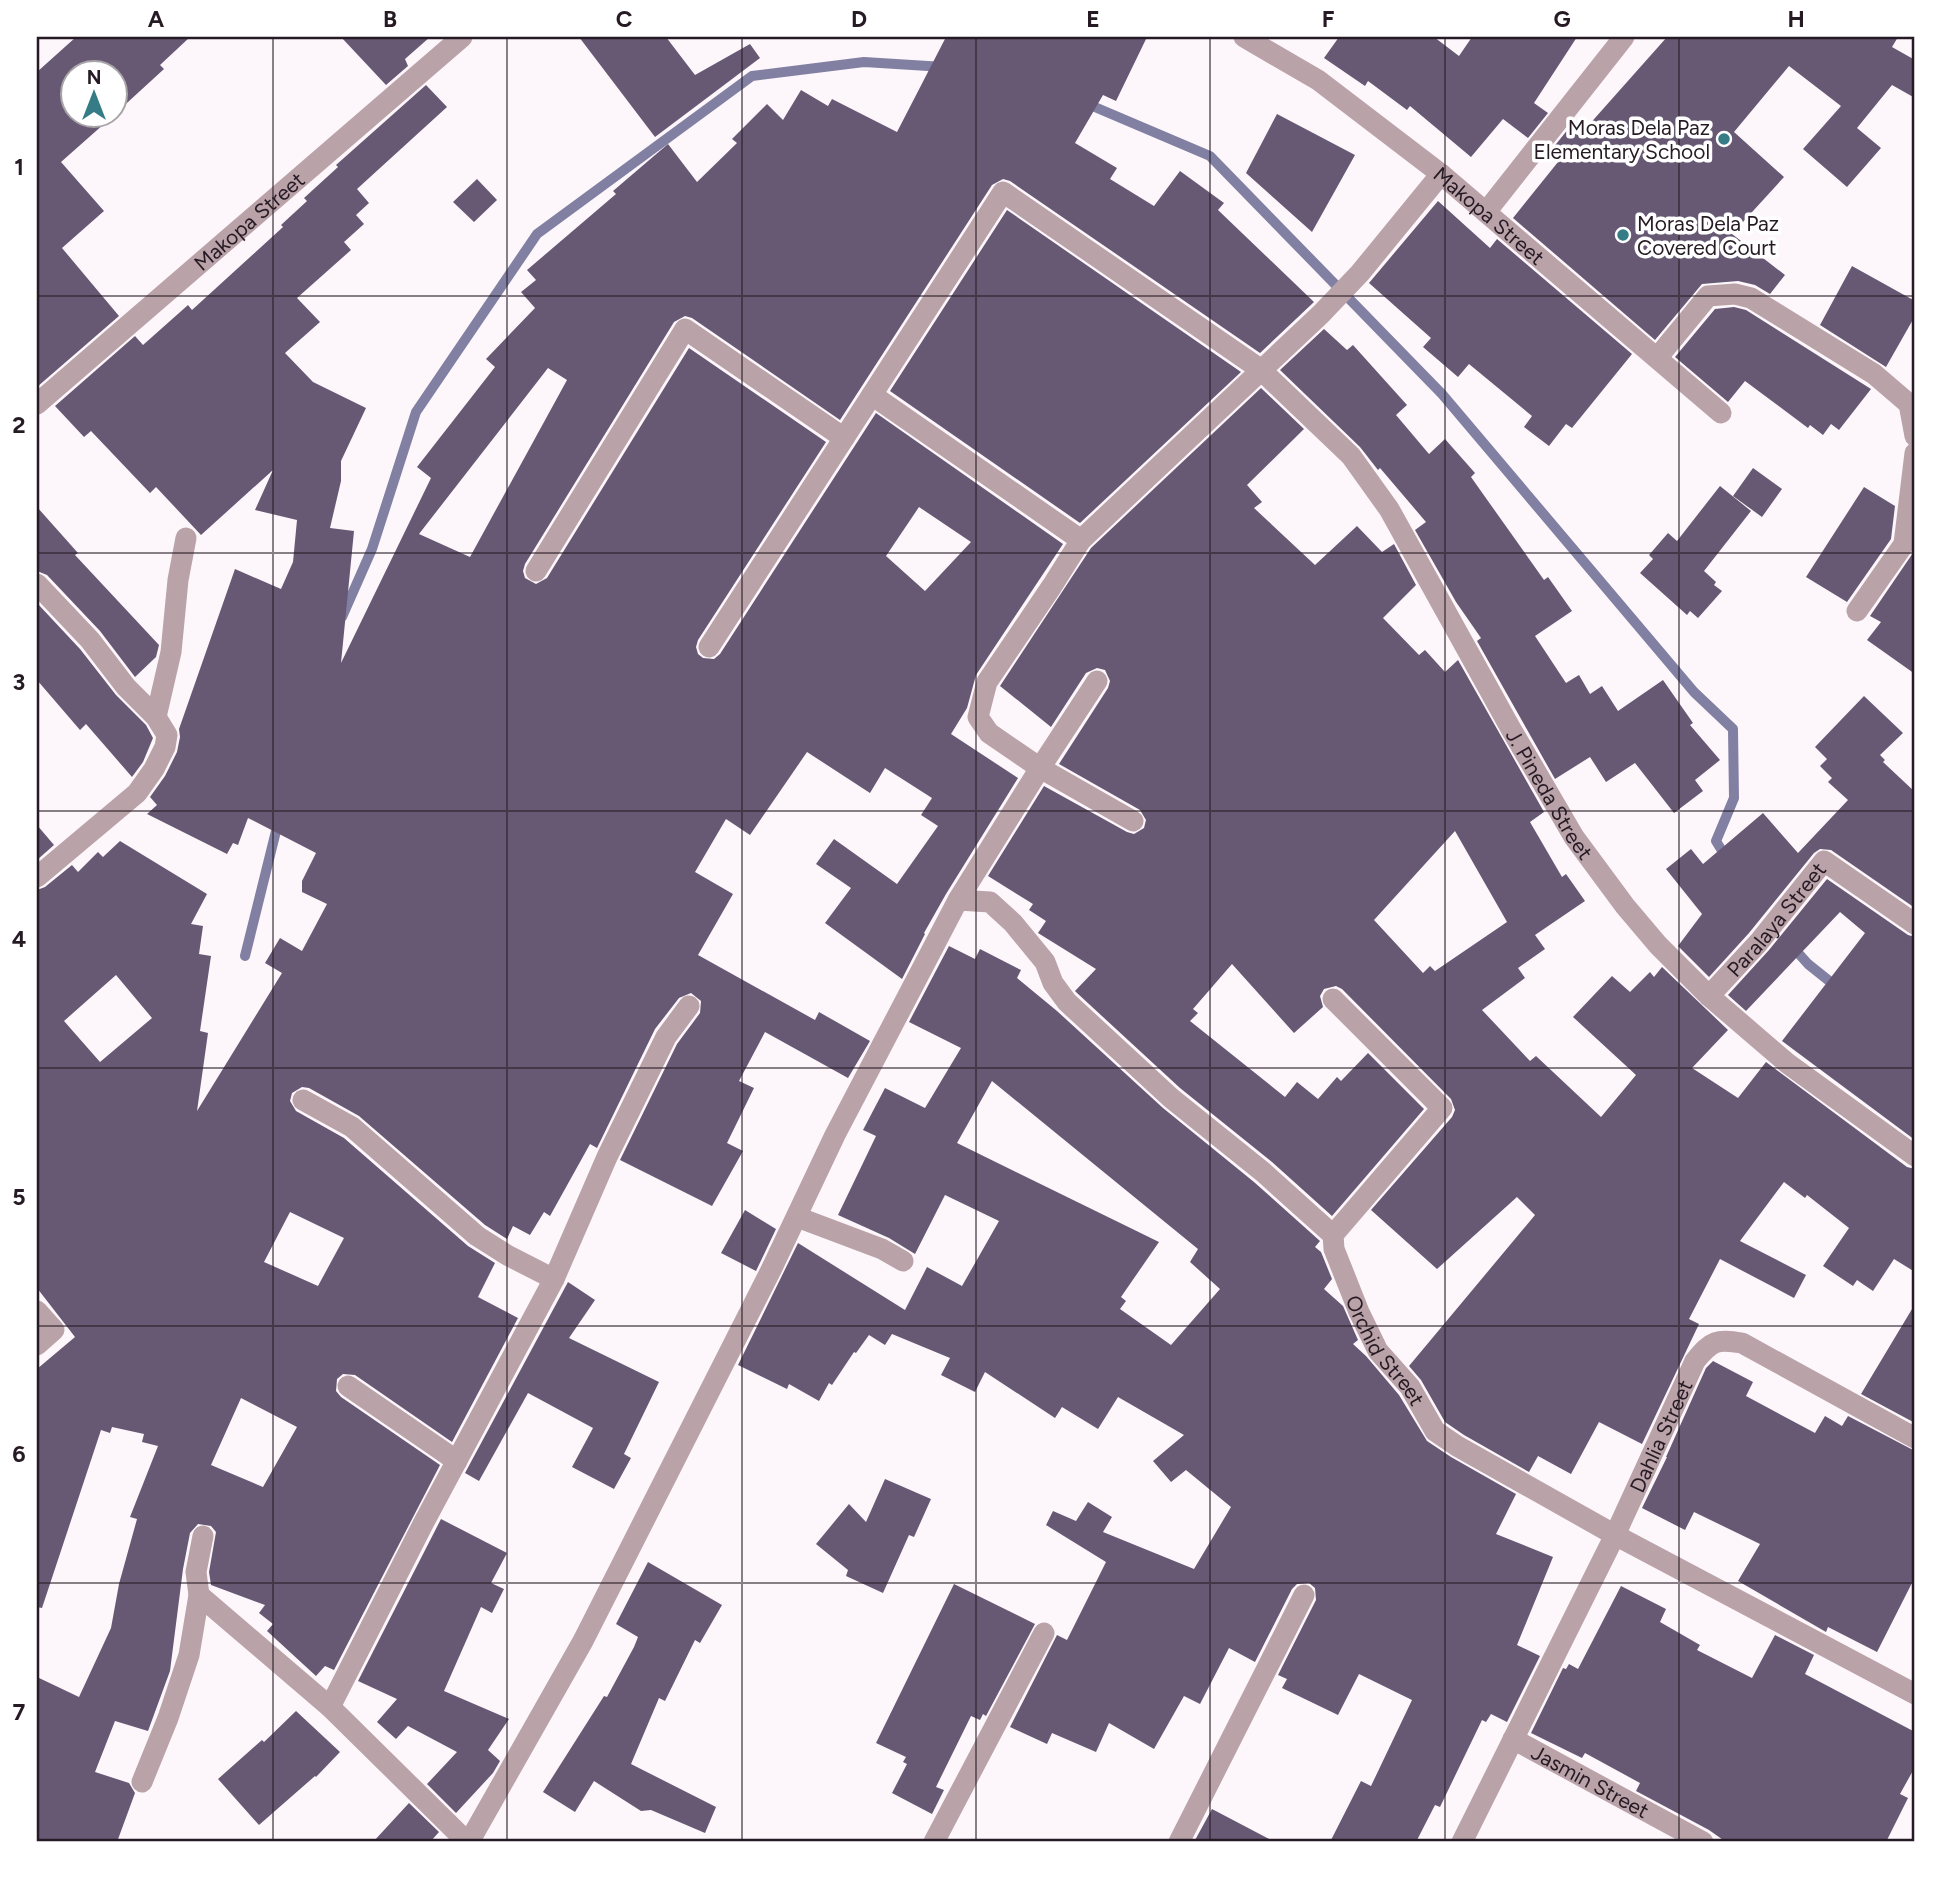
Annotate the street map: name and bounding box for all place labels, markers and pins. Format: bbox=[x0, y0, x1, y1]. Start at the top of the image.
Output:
place label: Moras Dela Paz Elementary School bbox=[1534, 115, 1710, 164]
marker: Moras Dela Paz Elementary School bbox=[1716, 131, 1732, 147]
place label: Moras Dela Paz Covered Court bbox=[1637, 211, 1779, 260]
marker: Moras Dela Paz Covered Court bbox=[1615, 227, 1631, 243]

